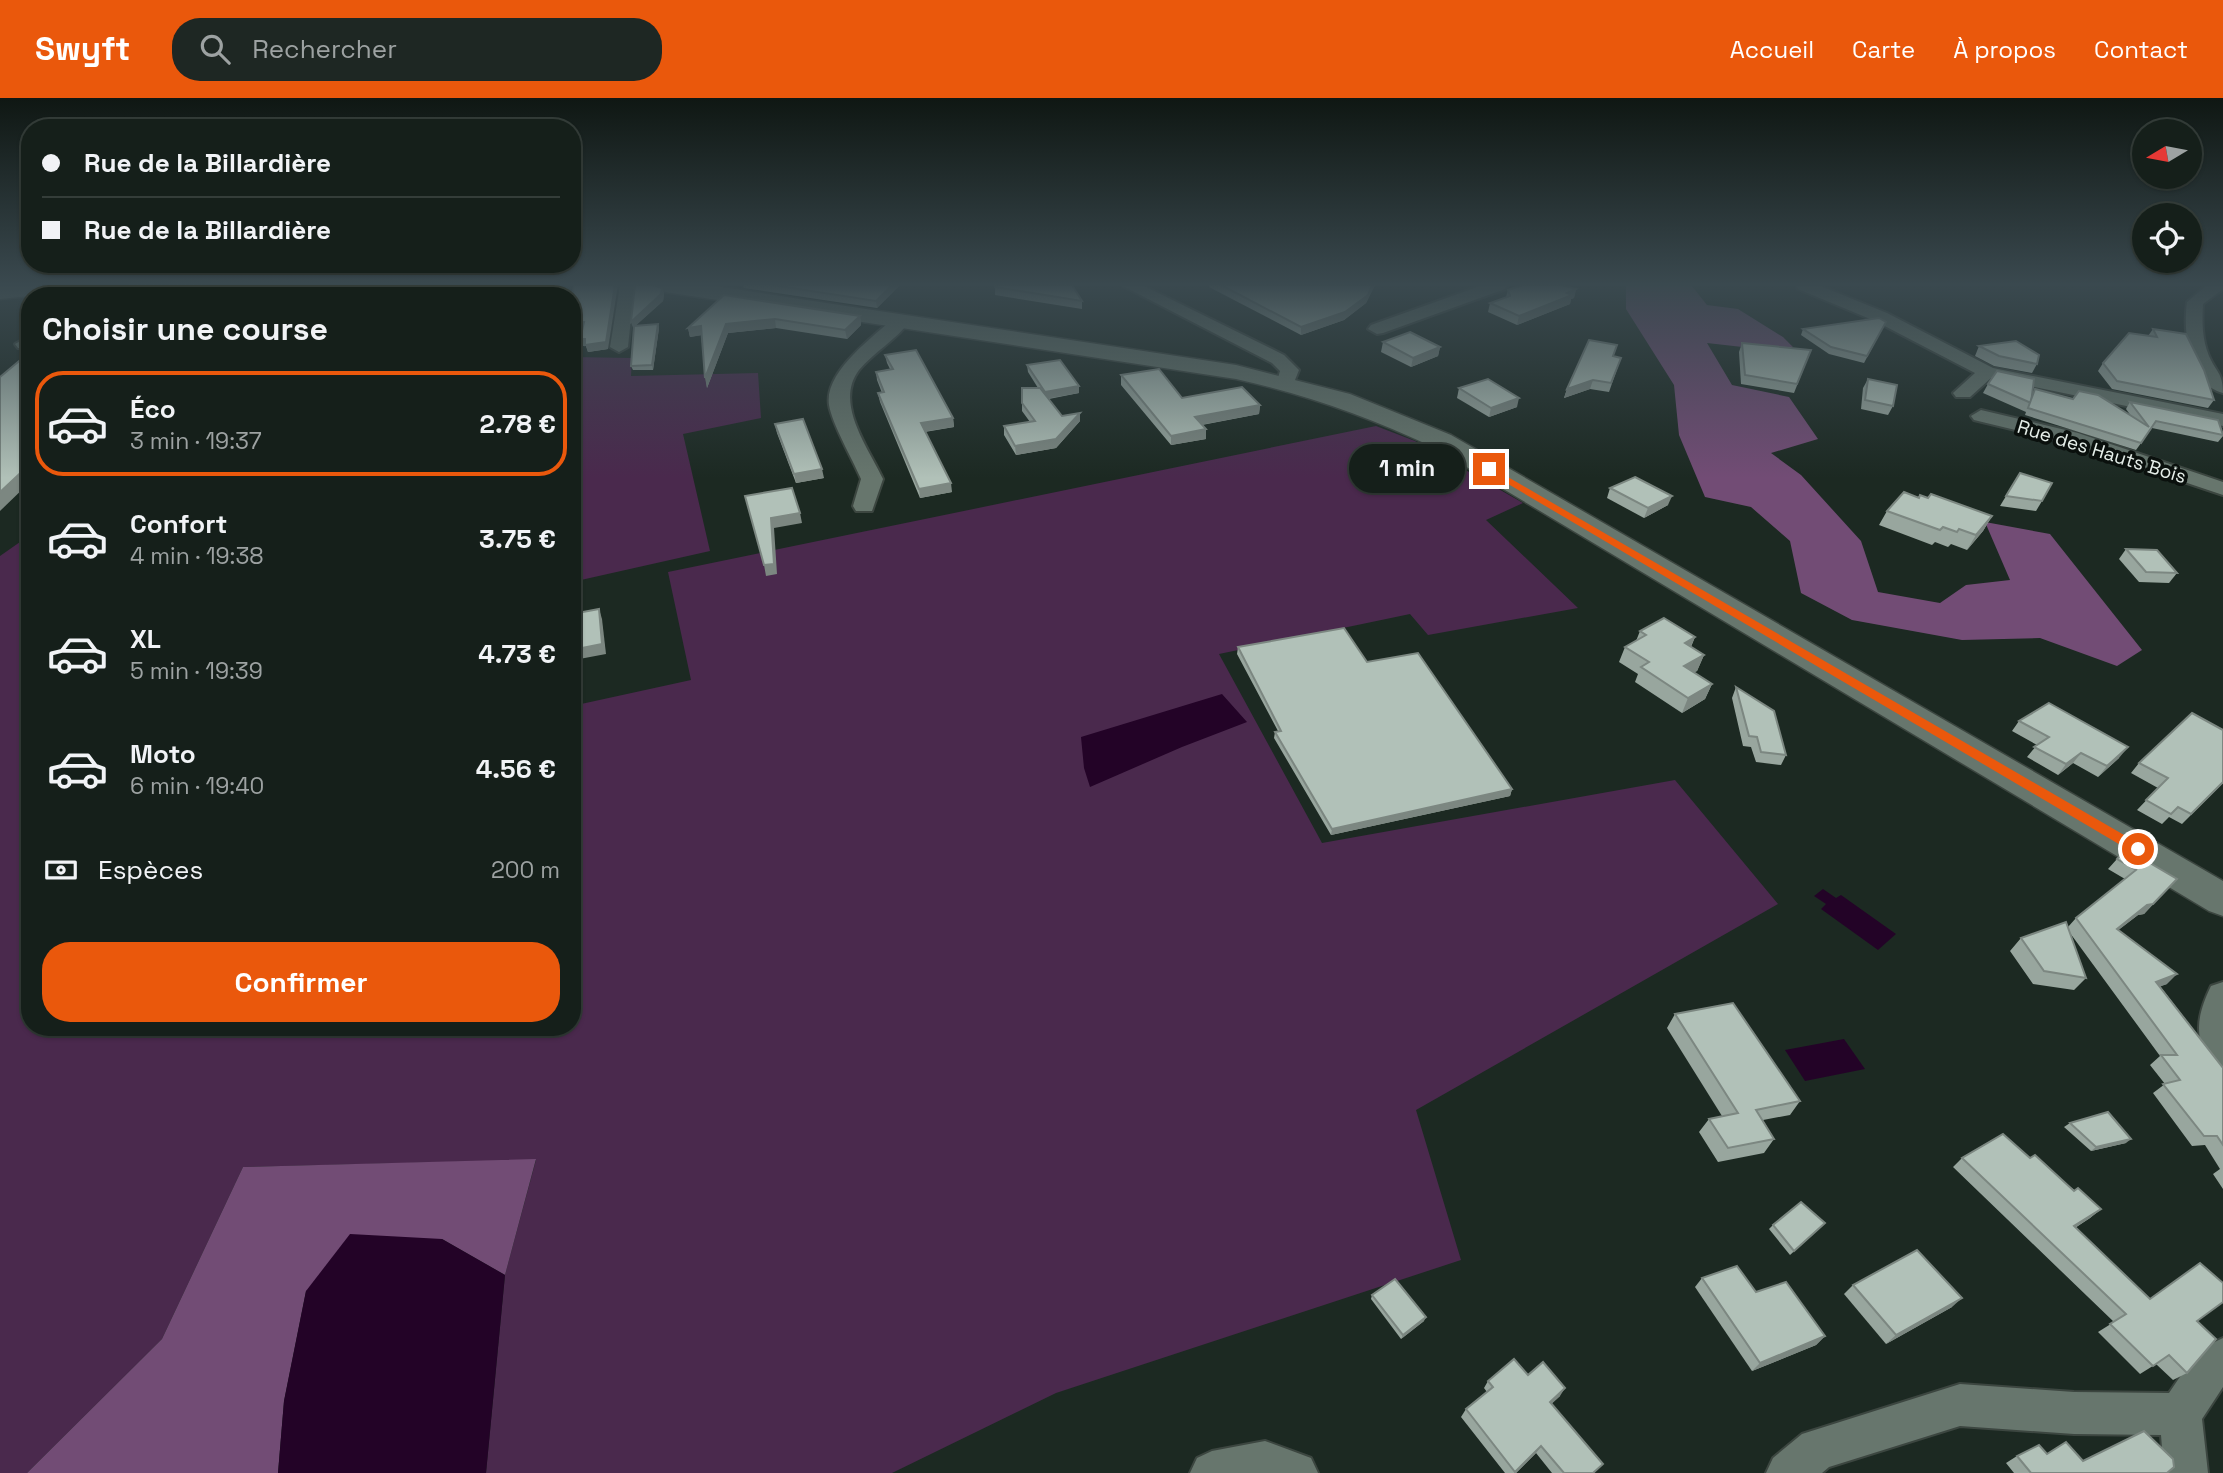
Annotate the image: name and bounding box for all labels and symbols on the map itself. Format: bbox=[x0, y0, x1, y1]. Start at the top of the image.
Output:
north arrow bbox=[2132, 119, 2202, 189]
street label: Rue des Hauts Bois bbox=[2014, 414, 2189, 489]
callout: 1 min bbox=[1349, 444, 1464, 494]
route end bbox=[1473, 453, 1505, 485]
route start bbox=[2122, 833, 2154, 865]

